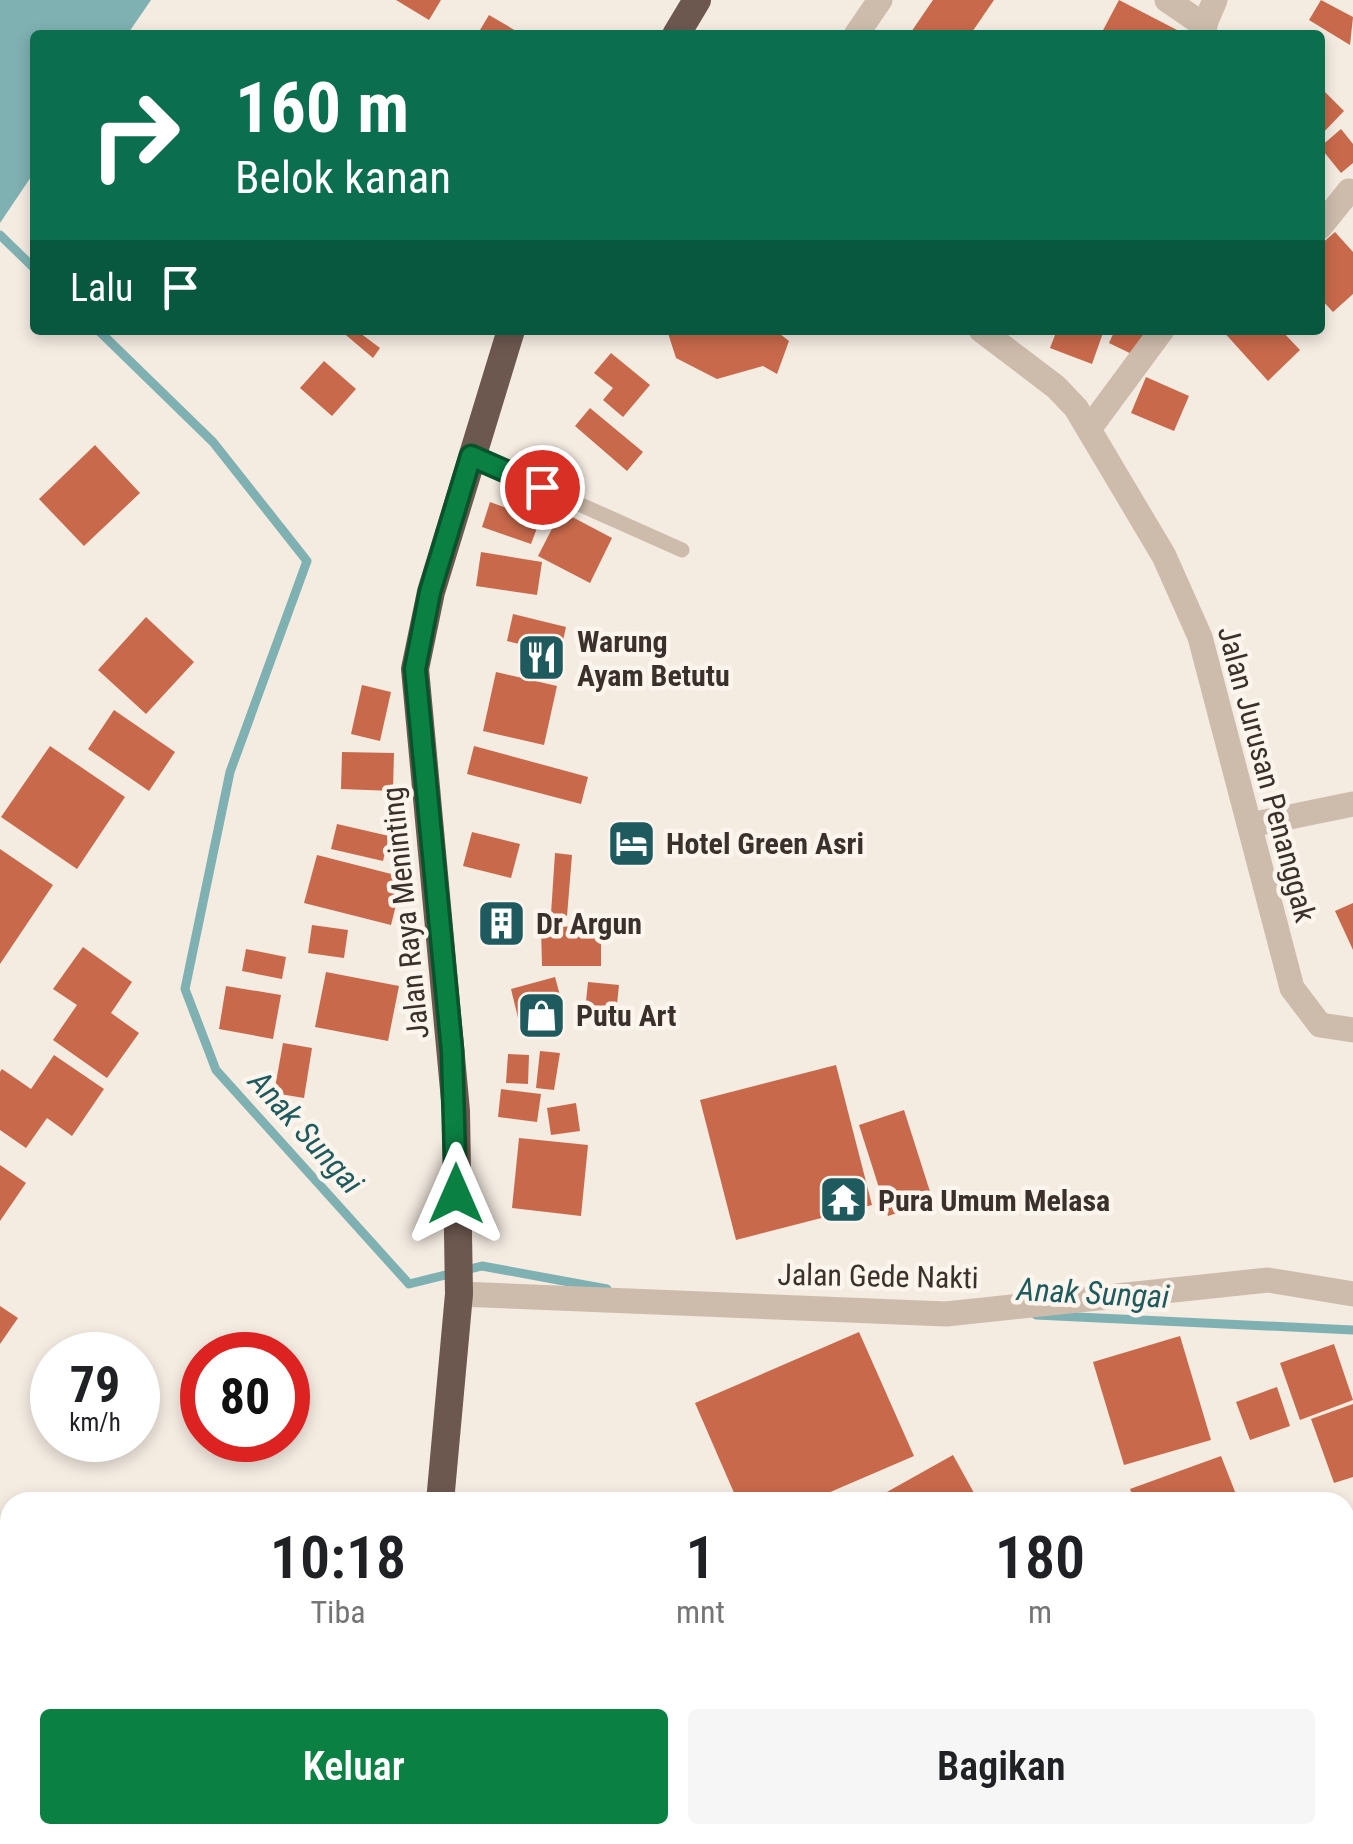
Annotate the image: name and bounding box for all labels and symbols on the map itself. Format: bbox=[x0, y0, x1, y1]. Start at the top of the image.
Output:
pin bbox=[500, 445, 585, 530]
street label: Jalan Jurusan Penanggak bbox=[1211, 622, 1324, 926]
place label: Warung Ayam Betutu bbox=[577, 624, 730, 693]
restaurant icon: Warung Ayam Betutu bbox=[516, 632, 568, 684]
street label: Jalan Raya Meninting bbox=[374, 785, 436, 1041]
hotel icon: Hotel Green Asri bbox=[605, 817, 657, 869]
place label: Hotel Green Asri bbox=[666, 826, 864, 861]
building icon: Dr Argun bbox=[475, 897, 527, 949]
place label: Dr Argun bbox=[536, 906, 642, 941]
shop icon: Putu Art bbox=[515, 989, 567, 1041]
place label: Putu Art bbox=[576, 998, 676, 1033]
water label: Anak Sungai bbox=[240, 1061, 372, 1202]
position arrow bbox=[404, 1142, 508, 1246]
temple icon: Pura Umum Melasa bbox=[817, 1174, 869, 1226]
place label: Pura Umum Melasa bbox=[878, 1183, 1110, 1218]
street label: Jalan Gede Nakti bbox=[777, 1257, 979, 1295]
water label: Anak Sungai bbox=[1014, 1270, 1171, 1316]
speed limit sign: 80 bbox=[180, 1332, 310, 1462]

